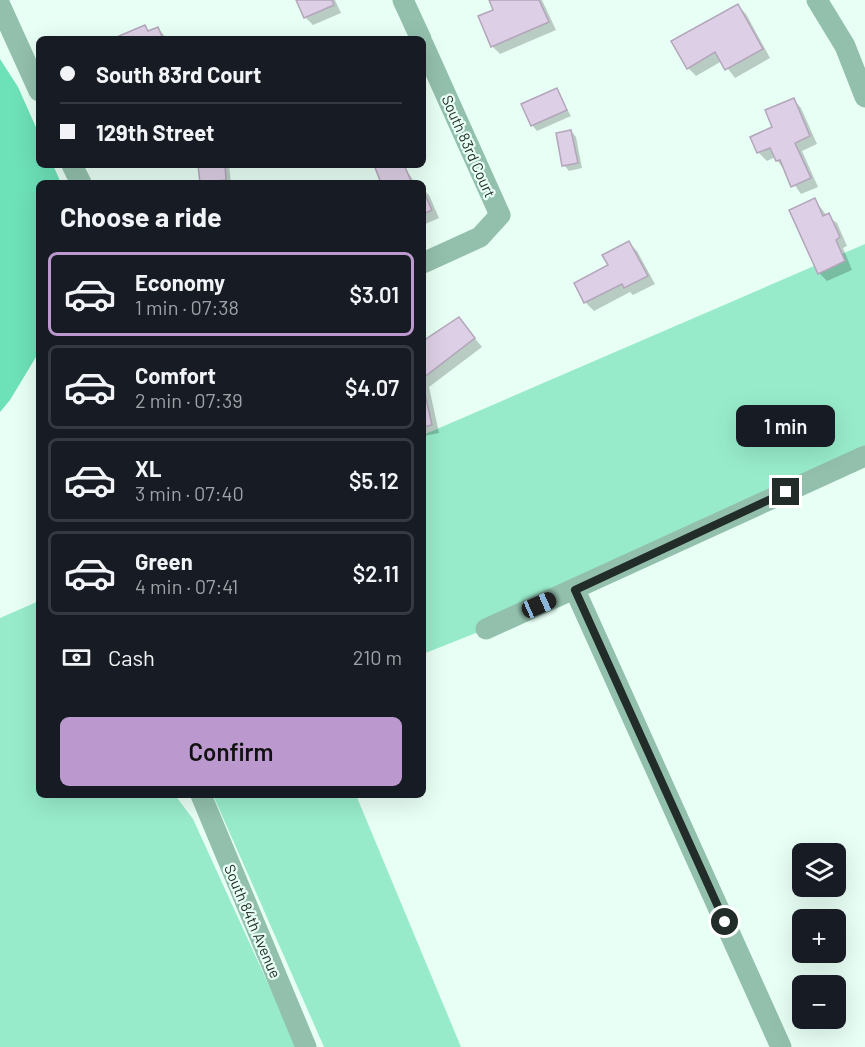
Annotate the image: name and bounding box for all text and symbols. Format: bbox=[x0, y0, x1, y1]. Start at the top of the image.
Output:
text: South 83rd Court bbox=[96, 61, 261, 87]
street label: South 83rd Court bbox=[438, 92, 500, 200]
text: 129th Street bbox=[96, 119, 214, 145]
text: Choose a ride bbox=[60, 200, 222, 232]
icon: car bbox=[63, 267, 117, 321]
text: Economy bbox=[135, 269, 225, 295]
text: $3.01 bbox=[350, 281, 399, 307]
text: 1 min · 07:38 bbox=[135, 295, 239, 319]
icon: car bbox=[63, 360, 117, 414]
text: Comfort bbox=[135, 362, 216, 388]
text: $4.07 bbox=[345, 374, 399, 400]
text: 2 min · 07:39 bbox=[135, 388, 243, 412]
callout: 1 min bbox=[736, 405, 836, 447]
text: 1 min bbox=[764, 414, 807, 438]
icon: car bbox=[63, 453, 117, 507]
text: XL bbox=[135, 455, 161, 481]
text: $5.12 bbox=[349, 467, 399, 493]
route end bbox=[772, 478, 799, 505]
text: 3 min · 07:40 bbox=[135, 481, 244, 505]
icon: car bbox=[63, 546, 117, 600]
text: Green bbox=[135, 548, 193, 574]
text: $2.11 bbox=[353, 560, 399, 586]
text: 4 min · 07:41 bbox=[135, 574, 238, 598]
car bbox=[519, 589, 559, 621]
icon: cash bbox=[60, 641, 93, 674]
text: Cash bbox=[108, 644, 155, 670]
text: 210 m bbox=[353, 645, 402, 669]
button: Confirm bbox=[60, 717, 402, 786]
map controls bbox=[792, 843, 846, 1029]
button: layers bbox=[792, 843, 846, 897]
street label: South 84th Avenue bbox=[221, 861, 285, 981]
route start bbox=[711, 908, 738, 935]
button: + bbox=[792, 909, 846, 963]
button: − bbox=[792, 975, 846, 1029]

